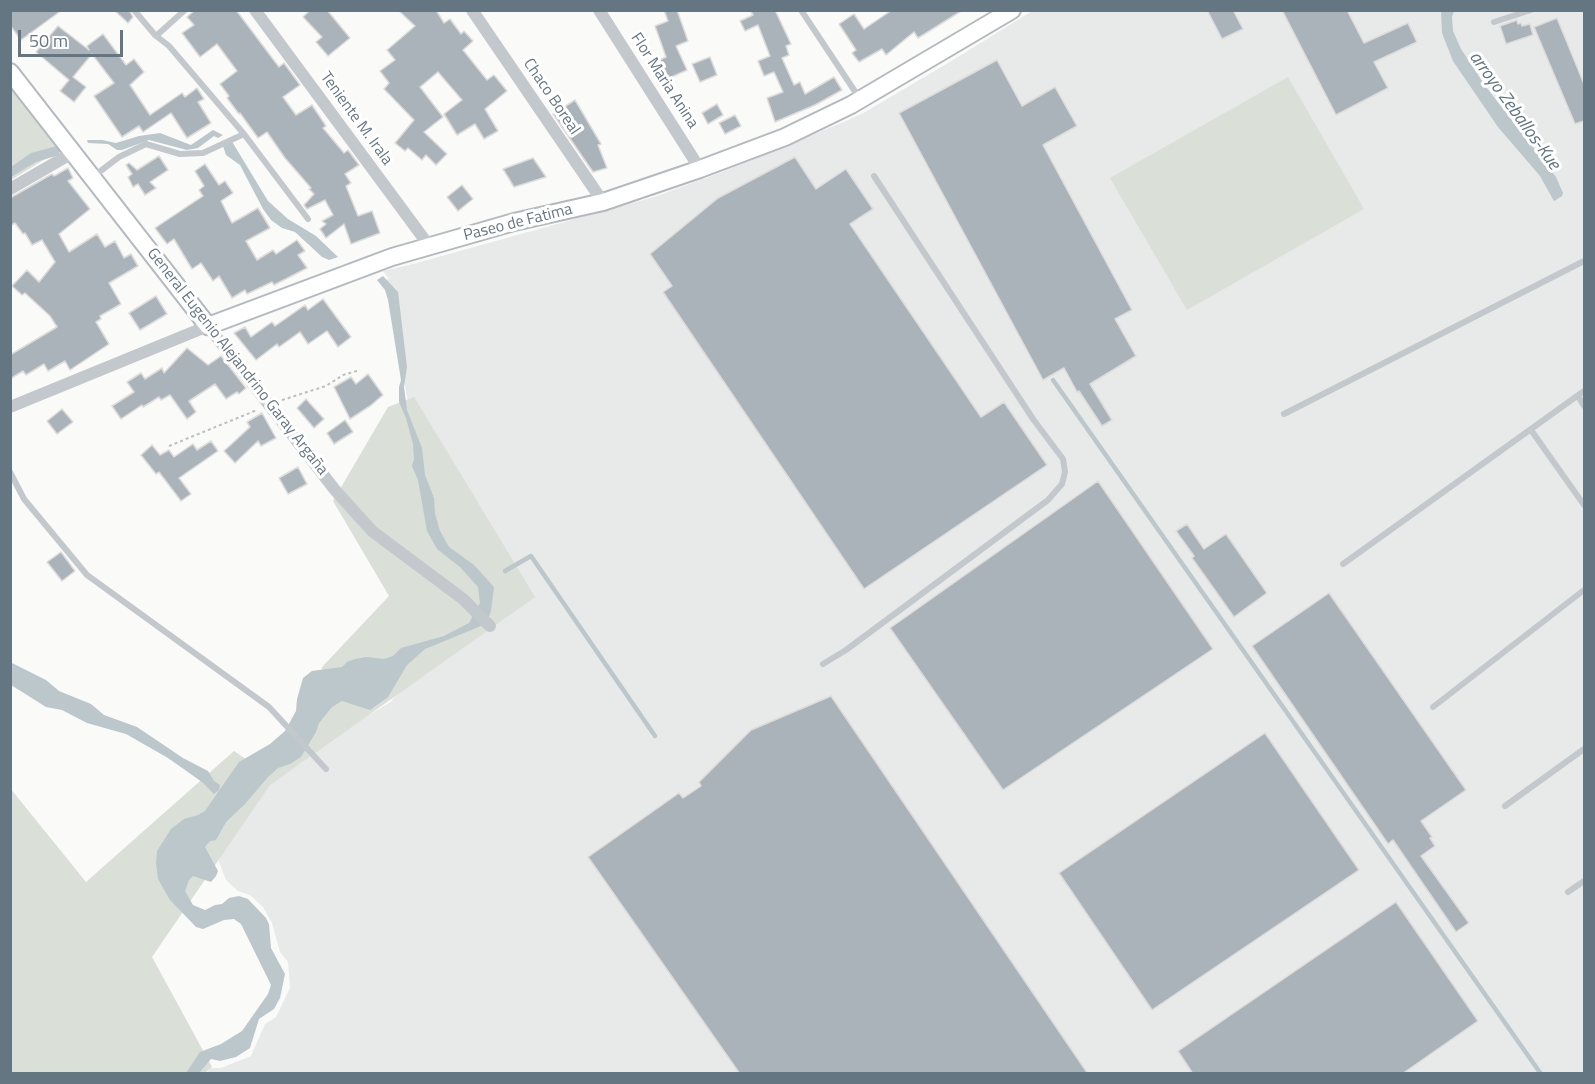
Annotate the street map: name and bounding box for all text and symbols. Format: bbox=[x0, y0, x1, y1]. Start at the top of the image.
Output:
scale bar bbox=[21, 18, 126, 56]
text: 50 m bbox=[29, 27, 68, 54]
street label: Flor Maria Anina bbox=[626, 30, 702, 132]
water label: arroyo Zeballos-Kue bbox=[1464, 48, 1564, 174]
street label: Chaco Boreal bbox=[519, 55, 583, 139]
street label: Teniente M. Irala bbox=[316, 69, 396, 169]
street label: Paseo de Fatima bbox=[462, 200, 574, 246]
street label: General Eugenio Alejandrino Garay Argaña bbox=[142, 245, 332, 479]

